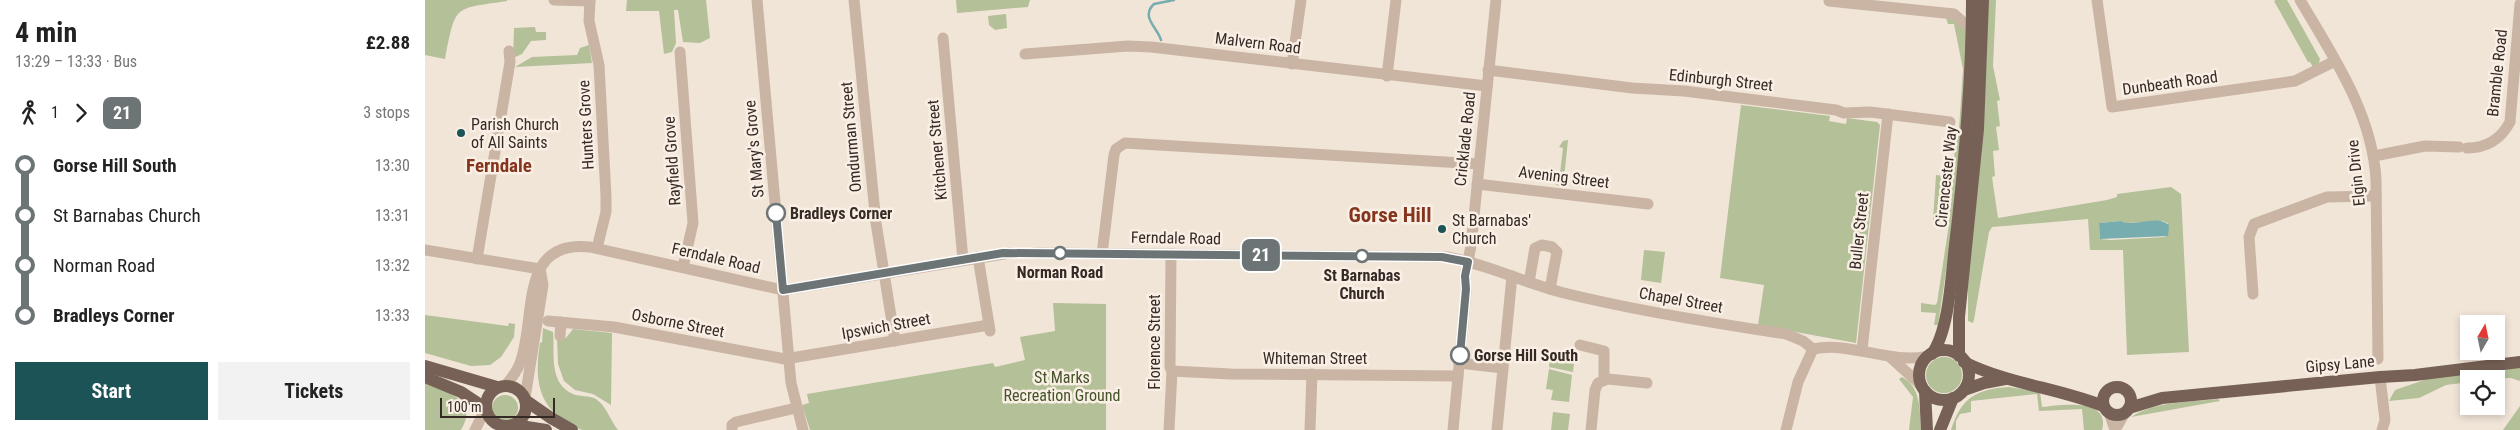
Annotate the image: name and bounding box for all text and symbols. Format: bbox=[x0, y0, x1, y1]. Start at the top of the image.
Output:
text: 4 min bbox=[15, 16, 77, 49]
street label: Malvern Road bbox=[1214, 28, 1302, 58]
street label: Bramble Road bbox=[2483, 28, 2511, 118]
text: £2.88 bbox=[366, 31, 410, 54]
text: 13:29 – 13:33 · Bus bbox=[15, 52, 137, 71]
street label: Edinburgh Street bbox=[1668, 65, 1774, 95]
street label: Dunbeath Road bbox=[2121, 67, 2219, 99]
street label: Hunters Grove bbox=[574, 80, 598, 170]
street label: Omdurman Street bbox=[837, 81, 865, 193]
street label: Cricklade Road bbox=[1451, 91, 1479, 187]
icon: walk bbox=[15, 99, 43, 127]
icon: forward bbox=[67, 99, 95, 127]
street label: St Mary's Grove bbox=[740, 99, 768, 199]
street label: Kitchener Street bbox=[923, 99, 951, 201]
text: 21 bbox=[113, 102, 131, 123]
text: 1 bbox=[51, 103, 59, 122]
text: 3 stops bbox=[363, 103, 410, 122]
place label: Parish Church of All Saints bbox=[471, 115, 559, 152]
street label: Rayfield Grove bbox=[659, 116, 685, 206]
street label: Cirencester Way bbox=[1931, 125, 1961, 229]
marker: Parish Church of All Saints bbox=[455, 127, 467, 139]
street label: Elgin Drive bbox=[2343, 139, 2369, 207]
text: Gorse Hill South bbox=[53, 154, 177, 177]
district label: Ferndale bbox=[466, 154, 532, 177]
text: 13:30 bbox=[375, 156, 410, 175]
street label: Avening Street bbox=[1518, 162, 1611, 192]
street label: Buller Street bbox=[1846, 191, 1873, 270]
marker: Bradleys Corner bbox=[766, 203, 786, 223]
district label: Gorse Hill bbox=[1349, 203, 1431, 227]
text: St Barnabas Church bbox=[53, 204, 201, 227]
place label: Bradleys Corner bbox=[790, 204, 892, 223]
text: 13:31 bbox=[375, 206, 410, 225]
place label: St Barnabas' Church bbox=[1452, 211, 1531, 248]
marker: St Barnabas' Church bbox=[1436, 223, 1448, 235]
street label: Ferndale Road bbox=[1131, 228, 1221, 248]
street label: Ferndale Road bbox=[670, 239, 762, 277]
line badge: 21 bbox=[1239, 239, 1283, 271]
text: 21 bbox=[1252, 244, 1270, 265]
marker: Norman Road bbox=[1053, 246, 1067, 260]
marker: St Barnabas Church bbox=[1355, 249, 1369, 263]
text: Norman Road bbox=[53, 254, 155, 277]
text: 13:32 bbox=[375, 256, 410, 275]
place label: Norman Road bbox=[1017, 263, 1103, 282]
place label: St Barnabas Church bbox=[1323, 266, 1401, 303]
street label: Chapel Street bbox=[1638, 283, 1725, 317]
street label: Florence Street bbox=[1145, 294, 1164, 390]
text: Bradleys Corner bbox=[53, 304, 175, 327]
street label: Osborne Street bbox=[630, 305, 726, 341]
text: 13:33 bbox=[375, 306, 410, 325]
street label: Ipswich Street bbox=[840, 309, 932, 343]
north arrow bbox=[2460, 315, 2505, 360]
map controls bbox=[2460, 315, 2505, 415]
marker: Gorse Hill South bbox=[1450, 345, 1470, 365]
place label: Gorse Hill South bbox=[1474, 346, 1578, 365]
street label: Whiteman Street bbox=[1263, 349, 1367, 368]
street label: Gipsy Lane bbox=[2305, 352, 2375, 376]
button: Start bbox=[15, 362, 208, 420]
button: Tickets bbox=[218, 362, 410, 420]
park label: St Marks Recreation Ground bbox=[1004, 368, 1120, 405]
button: locate bbox=[2460, 370, 2505, 415]
scale bar bbox=[440, 395, 555, 418]
text: 100 m bbox=[447, 399, 482, 415]

